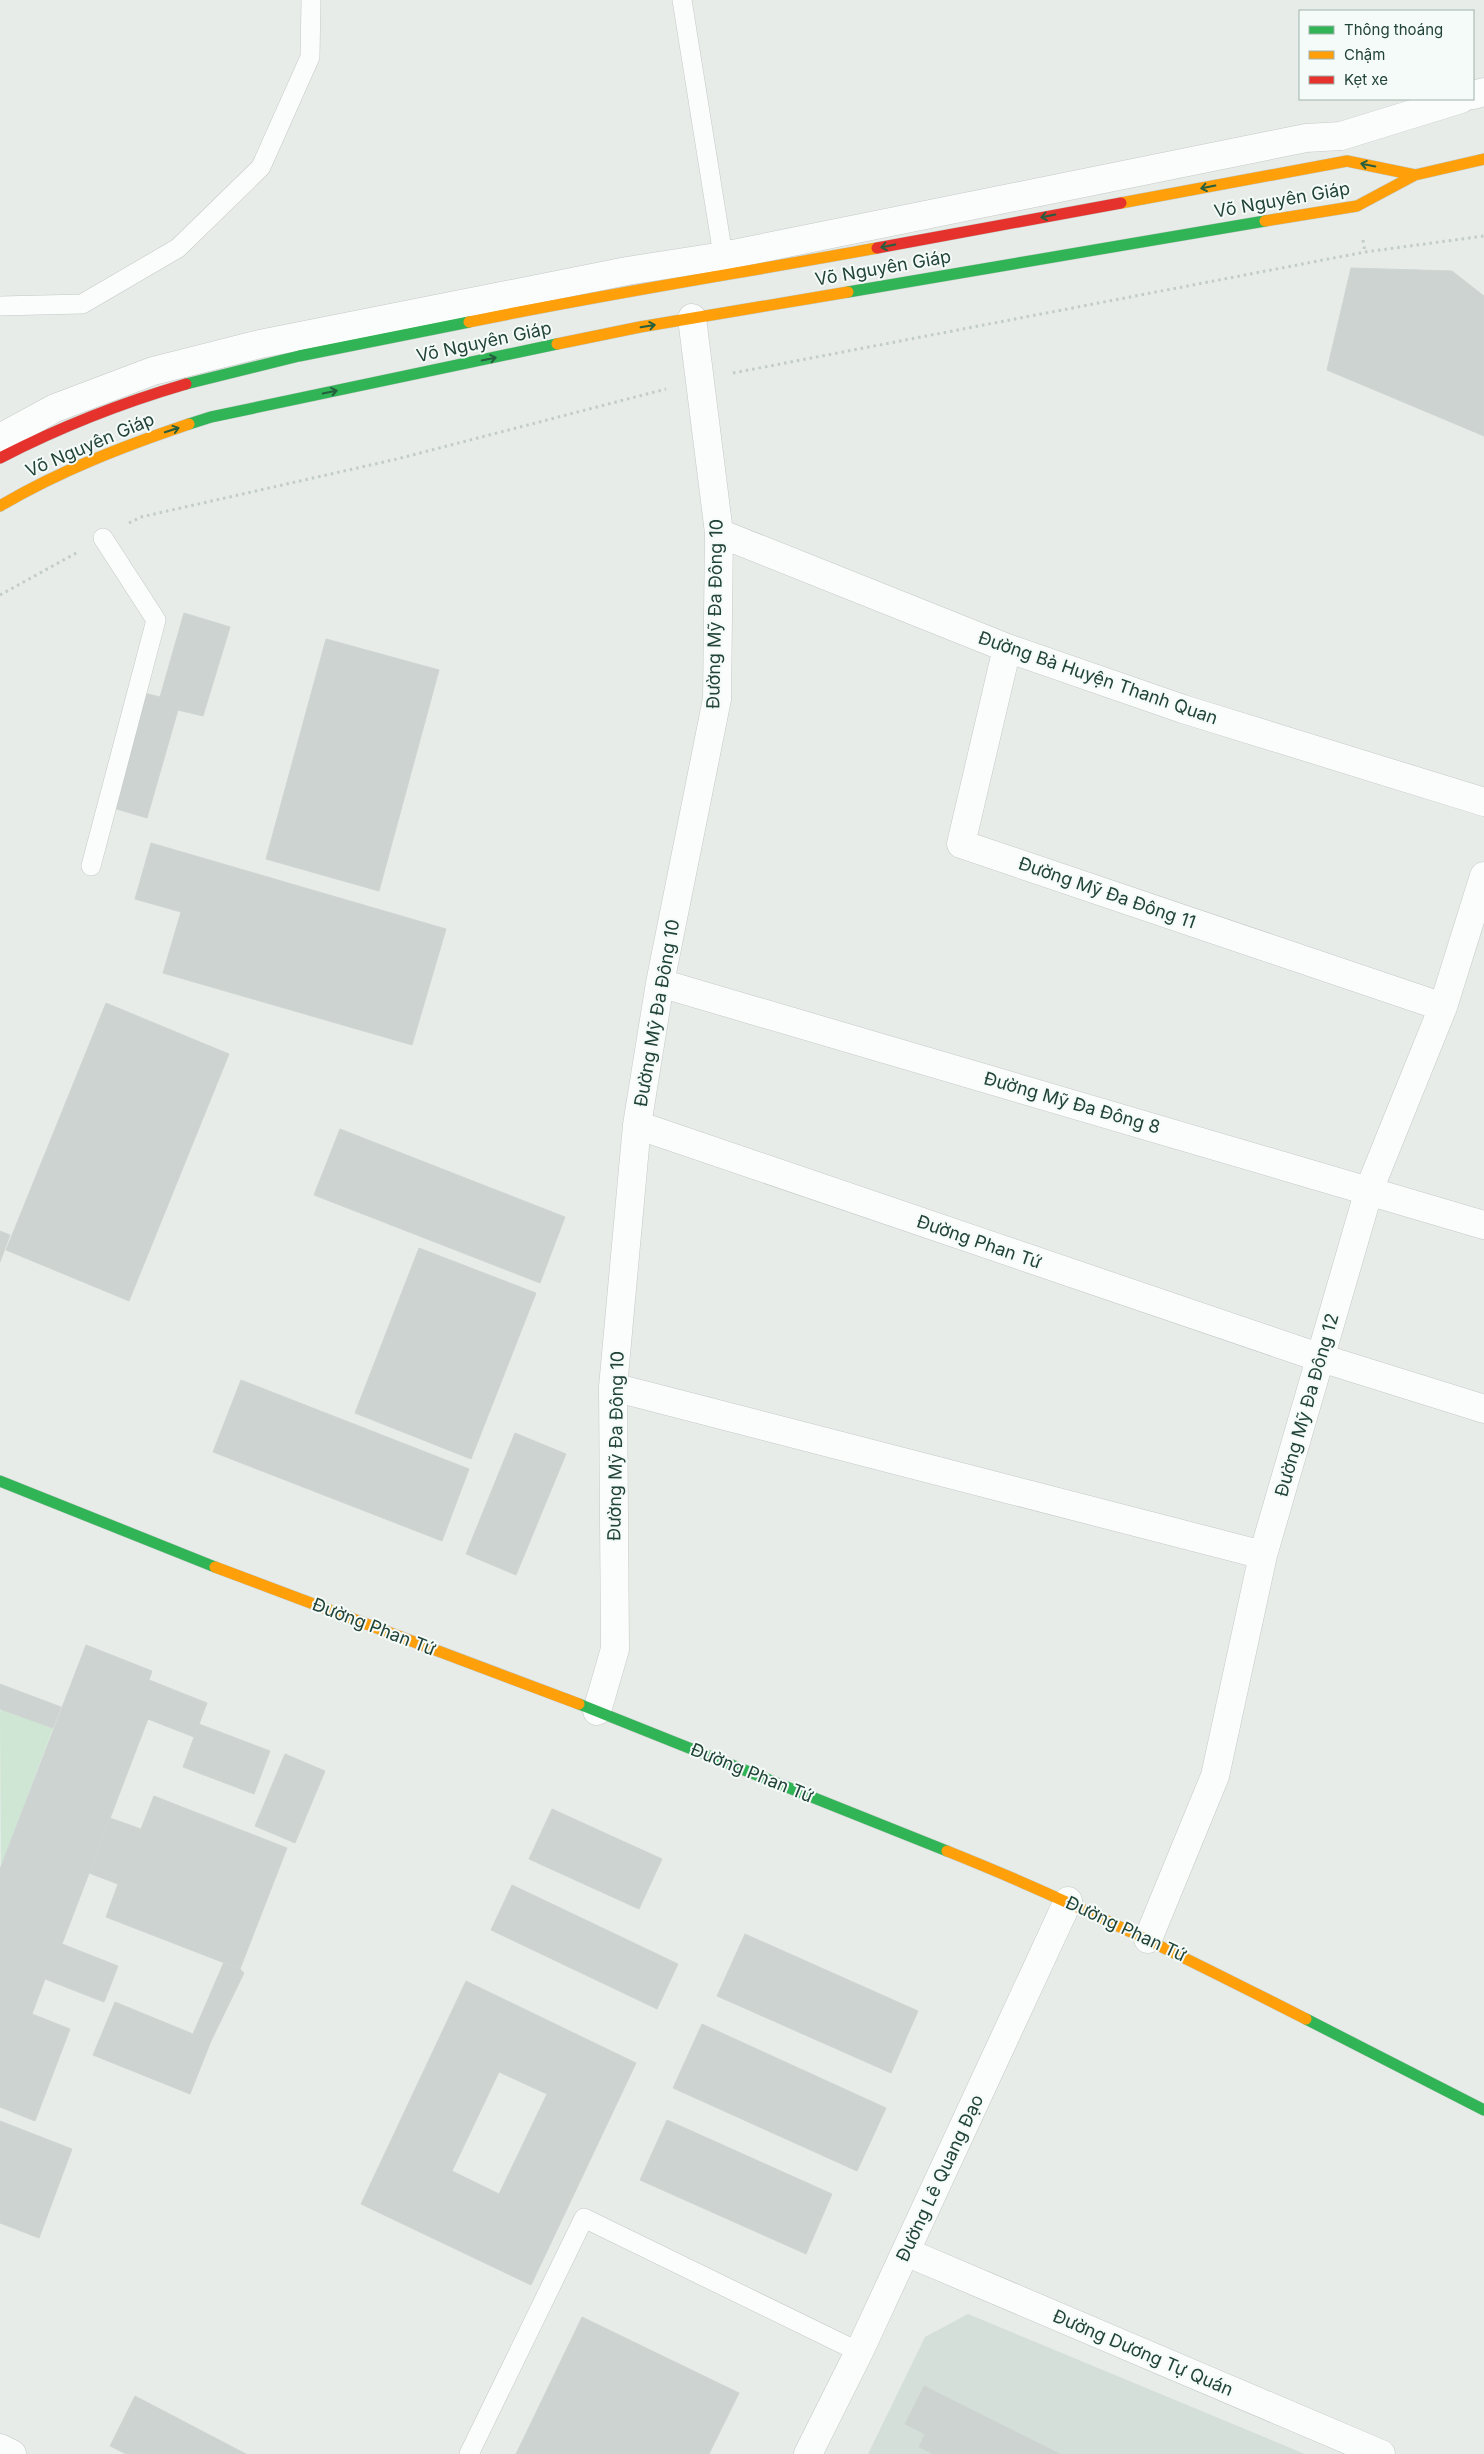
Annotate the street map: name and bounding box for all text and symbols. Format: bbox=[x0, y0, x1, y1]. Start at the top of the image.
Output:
legend bbox=[1299, 10, 1474, 100]
text: Thông thoáng bbox=[1344, 20, 1443, 39]
text: Chậm bbox=[1344, 45, 1385, 64]
text: Kẹt xe bbox=[1344, 70, 1388, 89]
one-way arrow bbox=[1360, 160, 1376, 169]
street label: Võ Nguyên Giáp bbox=[1212, 177, 1351, 222]
one-way arrow bbox=[1200, 182, 1216, 192]
one-way arrow bbox=[1041, 212, 1057, 222]
one-way arrow bbox=[881, 242, 897, 252]
street label: Võ Nguyên Giáp bbox=[813, 245, 952, 290]
street label: Võ Nguyên Giáp bbox=[414, 317, 553, 366]
one-way arrow bbox=[640, 320, 656, 330]
one-way arrow bbox=[481, 354, 497, 363]
one-way arrow bbox=[322, 387, 338, 396]
street label: Võ Nguyên Giáp bbox=[22, 408, 157, 481]
one-way arrow bbox=[164, 425, 180, 434]
street label: Đường Mỹ Đa Đông 10 bbox=[702, 519, 727, 709]
street label: Đường Bà Huyện Thanh Quan bbox=[976, 627, 1221, 728]
street label: Đường Mỹ Đa Đông 11 bbox=[1016, 852, 1198, 933]
street label: Đường Mỹ Đa Đông 10 bbox=[630, 918, 683, 1108]
street label: Đường Mỹ Đa Đông 8 bbox=[982, 1067, 1163, 1138]
street label: Đường Phan Tứ bbox=[914, 1210, 1044, 1273]
street label: Đường Mỹ Đa Đông 12 bbox=[1270, 1311, 1343, 1499]
street label: Đường Mỹ Đa Đông 10 bbox=[603, 1351, 628, 1541]
street label: Đường Phan Tứ bbox=[310, 1593, 439, 1660]
street label: Đường Phan Tứ bbox=[688, 1738, 817, 1807]
street label: Đường Phan Tứ bbox=[1063, 1891, 1190, 1966]
street label: Đường Lê Quang Đạo bbox=[892, 2091, 987, 2265]
street label: Đường Dương Tự Quán bbox=[1050, 2305, 1236, 2400]

